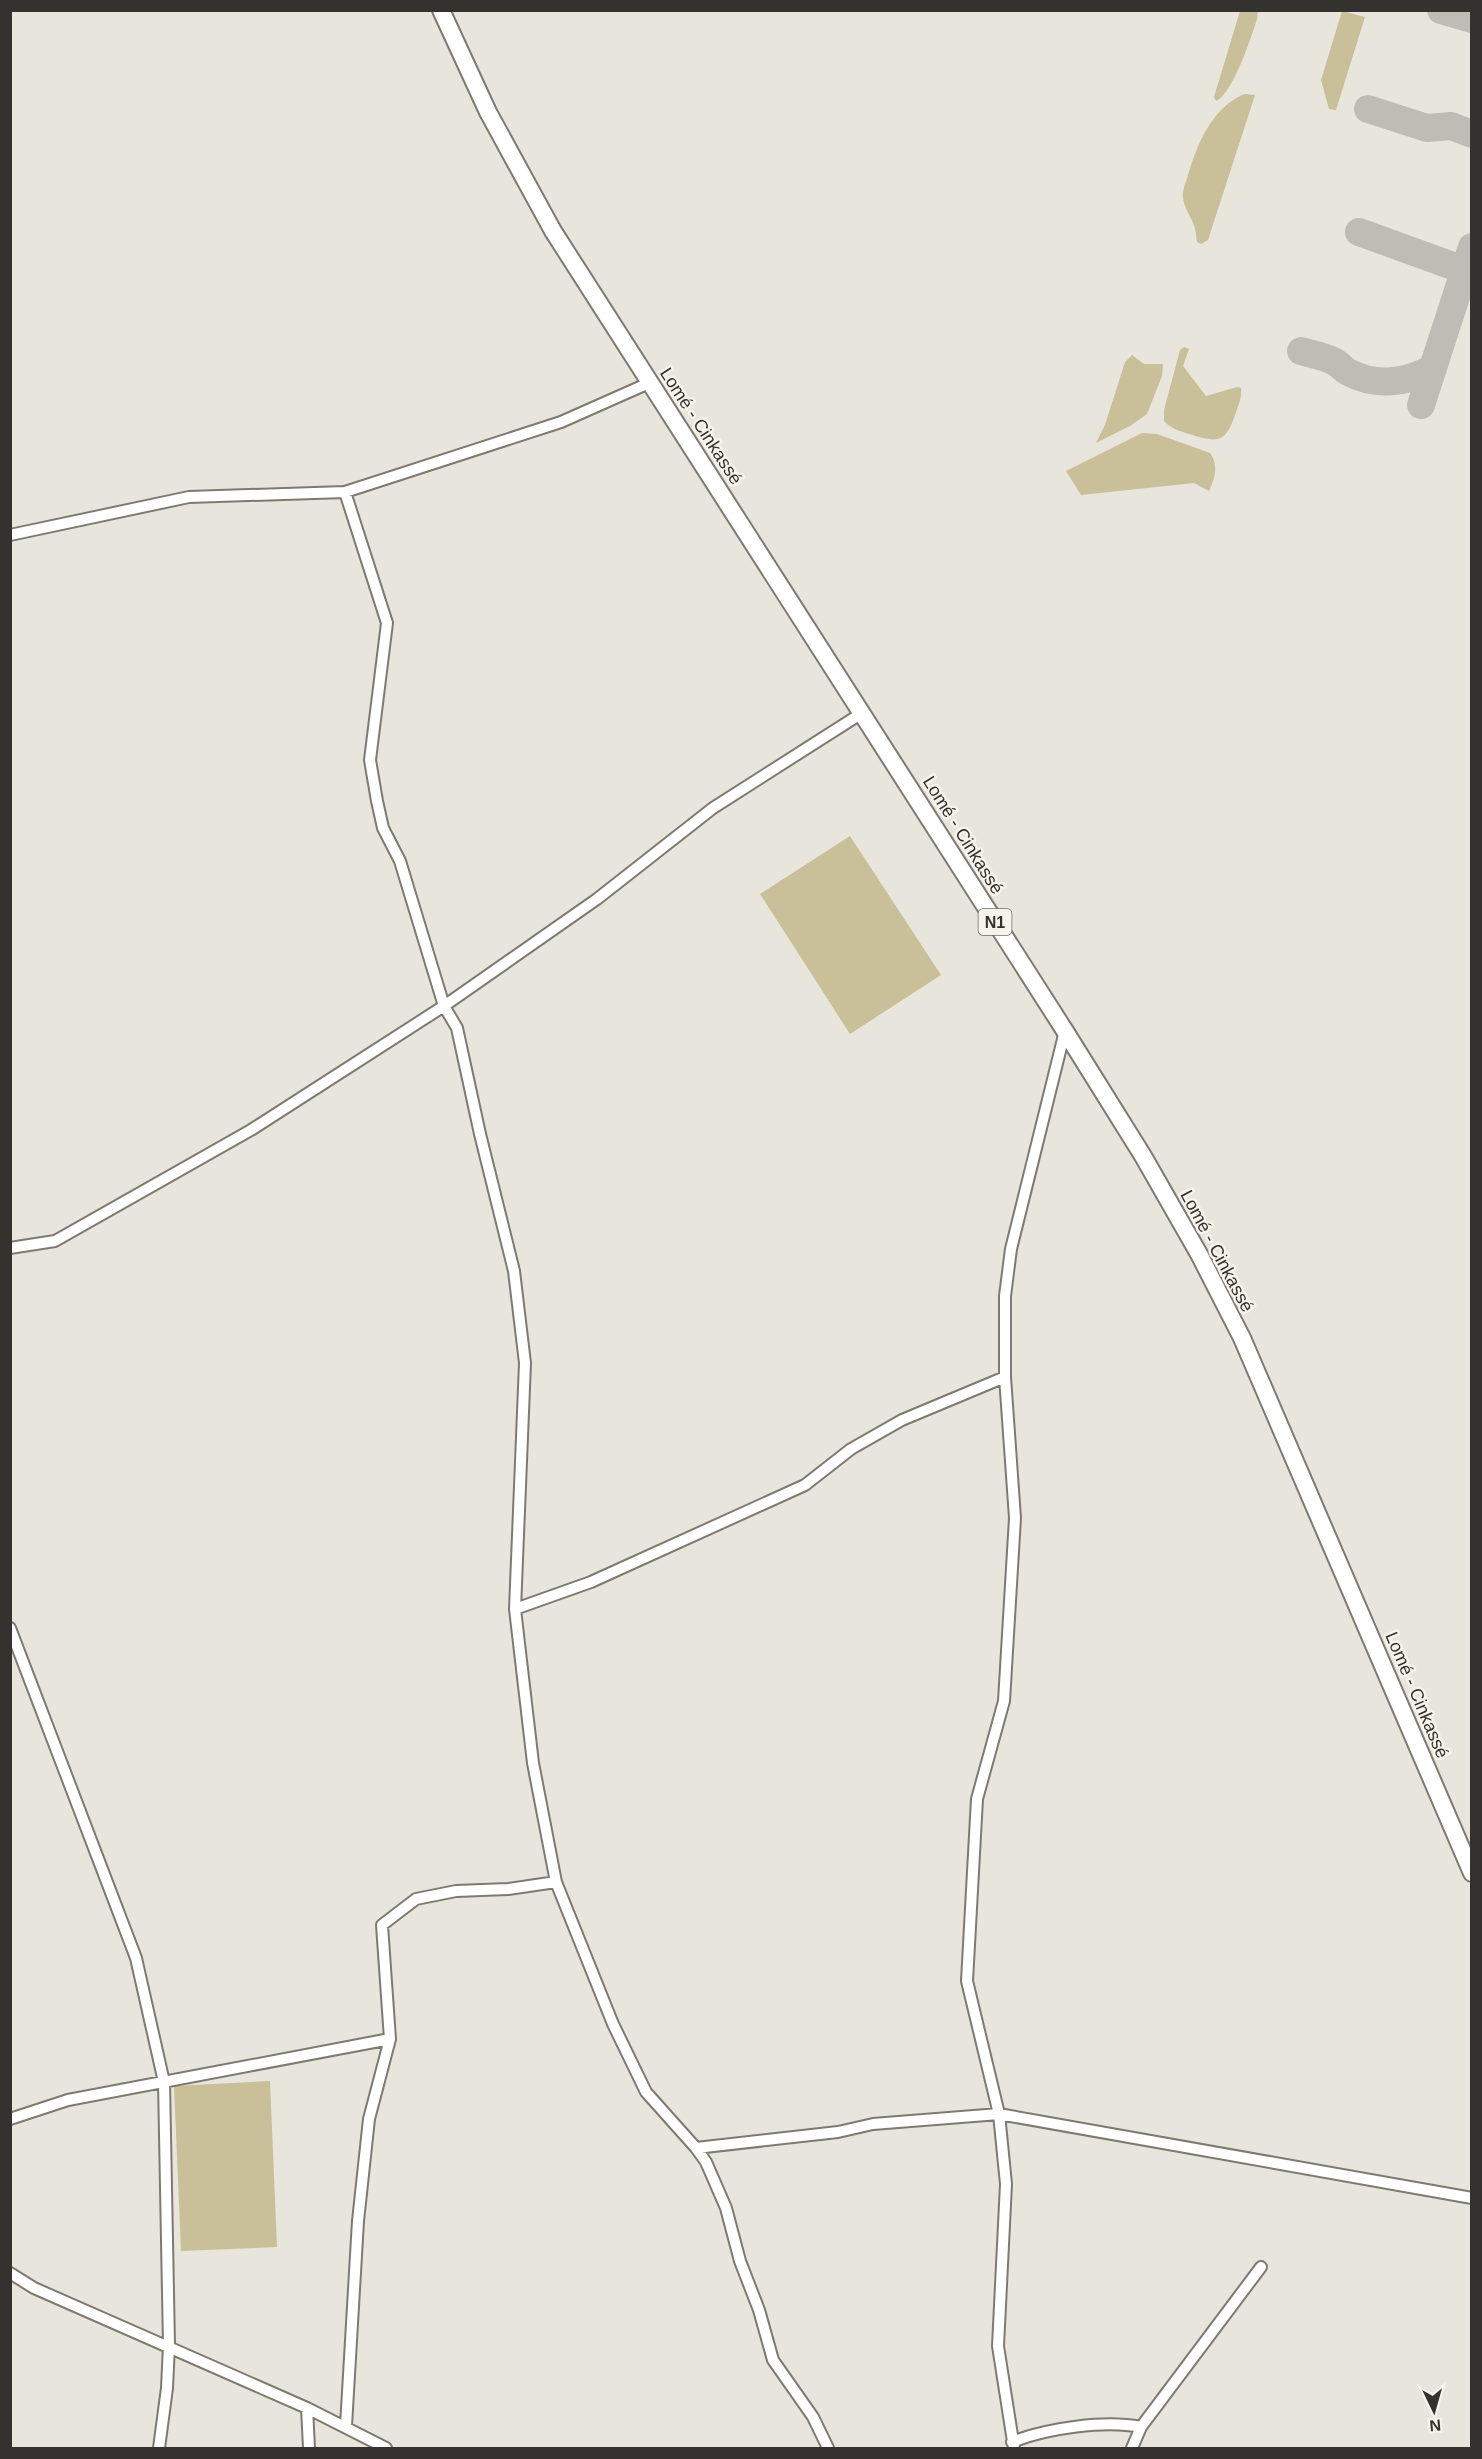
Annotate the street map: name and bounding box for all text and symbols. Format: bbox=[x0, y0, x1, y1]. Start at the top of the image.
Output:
street label: Lomé - Cinkassé bbox=[656, 364, 746, 488]
street label: Lomé - Cinkassé bbox=[919, 772, 1007, 898]
road number: N1 bbox=[978, 909, 1012, 935]
street label: Lomé - Cinkassé bbox=[1176, 1187, 1258, 1315]
street label: Lomé - Cinkassé bbox=[1381, 1629, 1453, 1761]
north arrow bbox=[1404, 2381, 1464, 2441]
text: N bbox=[1429, 2416, 1442, 2434]

